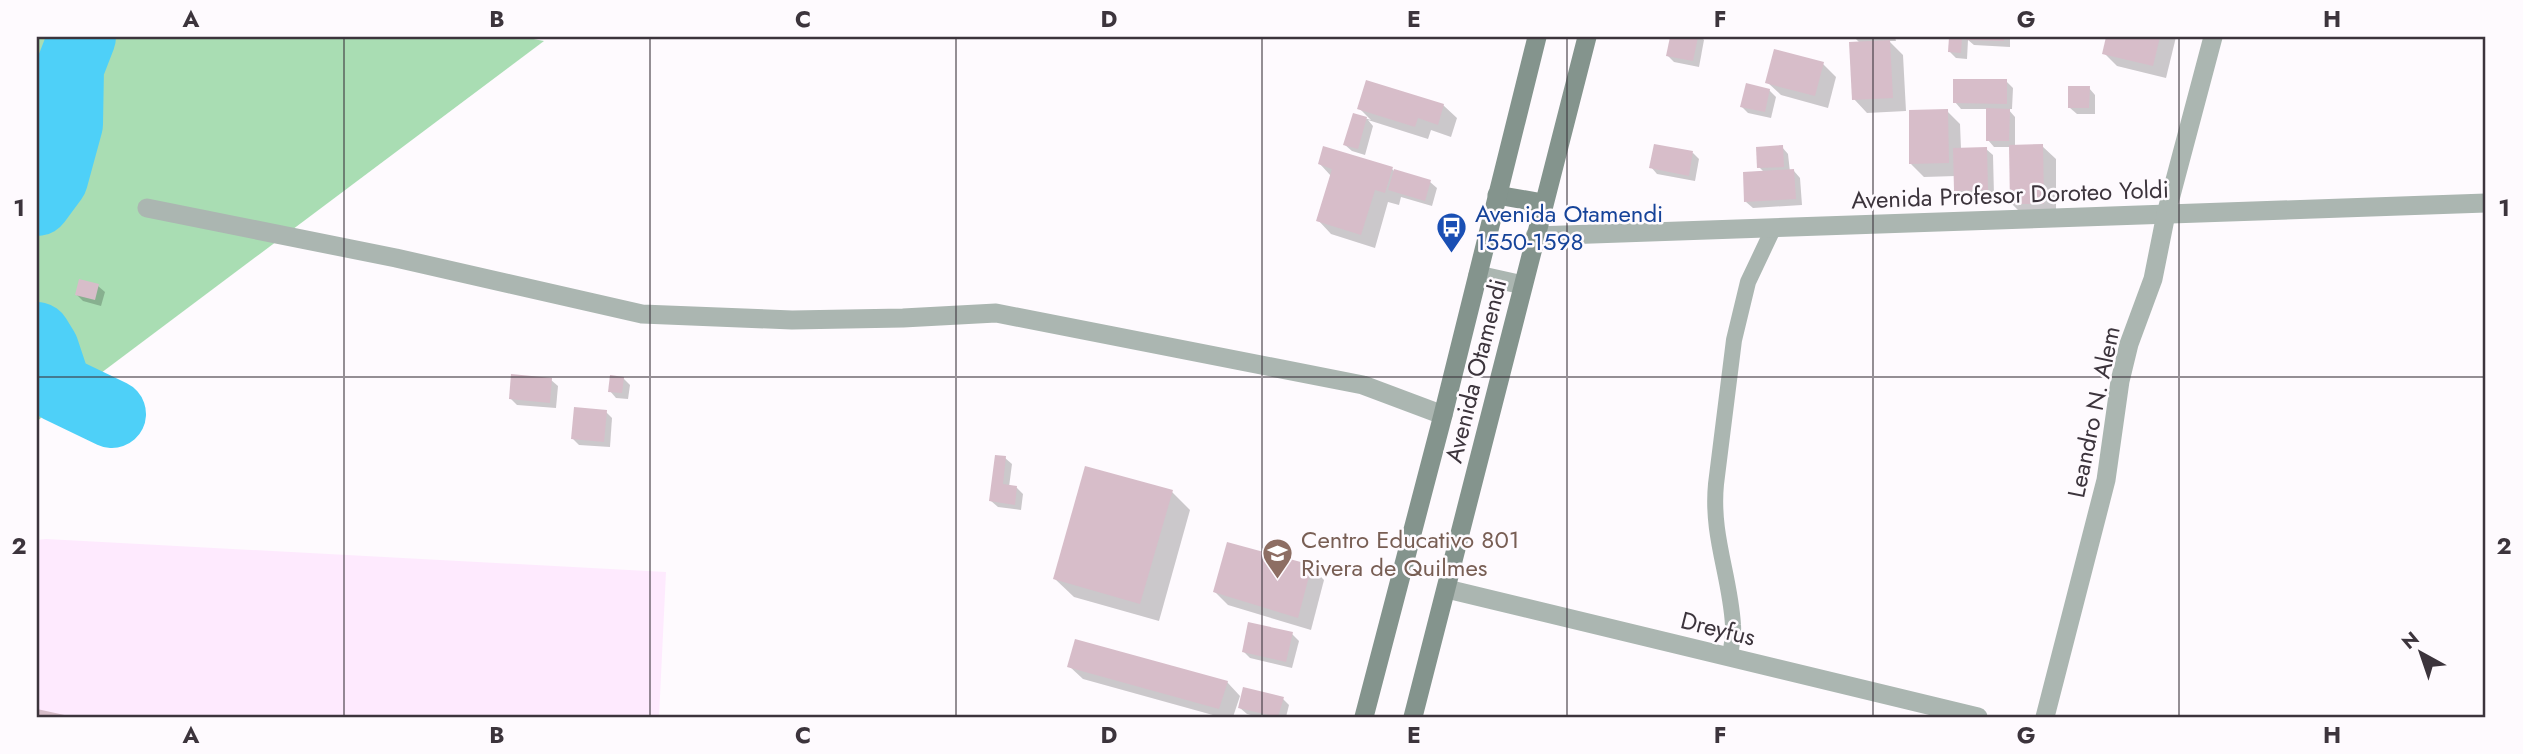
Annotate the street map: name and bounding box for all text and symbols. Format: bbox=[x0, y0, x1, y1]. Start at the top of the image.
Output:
text: A bbox=[182, 2, 200, 36]
text: B bbox=[489, 2, 505, 36]
text: C bbox=[795, 2, 811, 36]
text: D bbox=[1101, 2, 1118, 36]
text: E bbox=[1407, 2, 1421, 36]
text: F bbox=[1714, 2, 1726, 36]
text: G bbox=[2017, 2, 2035, 36]
text: H bbox=[2323, 2, 2341, 36]
street label: Avenida Profesor Doroteo Yoldi bbox=[1850, 171, 2169, 218]
text: 1 bbox=[13, 191, 25, 225]
text: 1 bbox=[2498, 191, 2510, 225]
place label: Avenida Otamendi 1550-1598 bbox=[1475, 196, 1663, 259]
bus stop icon: Avenida Otamendi 1550-1598 bbox=[1435, 211, 1469, 255]
street label: Avenida Otamendi bbox=[1436, 275, 1515, 466]
street label: Leandro N. Alem bbox=[2058, 323, 2129, 501]
place label: Centro Educativo 801 Rivera de Quilmes bbox=[1301, 522, 1520, 585]
text: 2 bbox=[11, 529, 27, 563]
text: 2 bbox=[2496, 529, 2512, 563]
school or university icon: Centro Educativo 801 Rivera de Quilmes bbox=[1261, 537, 1295, 581]
street label: Dreyfus bbox=[1677, 602, 1759, 655]
north arrow bbox=[2386, 618, 2456, 688]
text: N bbox=[2396, 625, 2425, 656]
text: A bbox=[182, 718, 200, 752]
text: B bbox=[489, 718, 505, 752]
text: C bbox=[795, 718, 811, 752]
text: D bbox=[1101, 718, 1118, 752]
text: E bbox=[1407, 718, 1421, 752]
text: F bbox=[1714, 718, 1726, 752]
text: G bbox=[2017, 718, 2035, 752]
text: H bbox=[2323, 718, 2341, 752]

